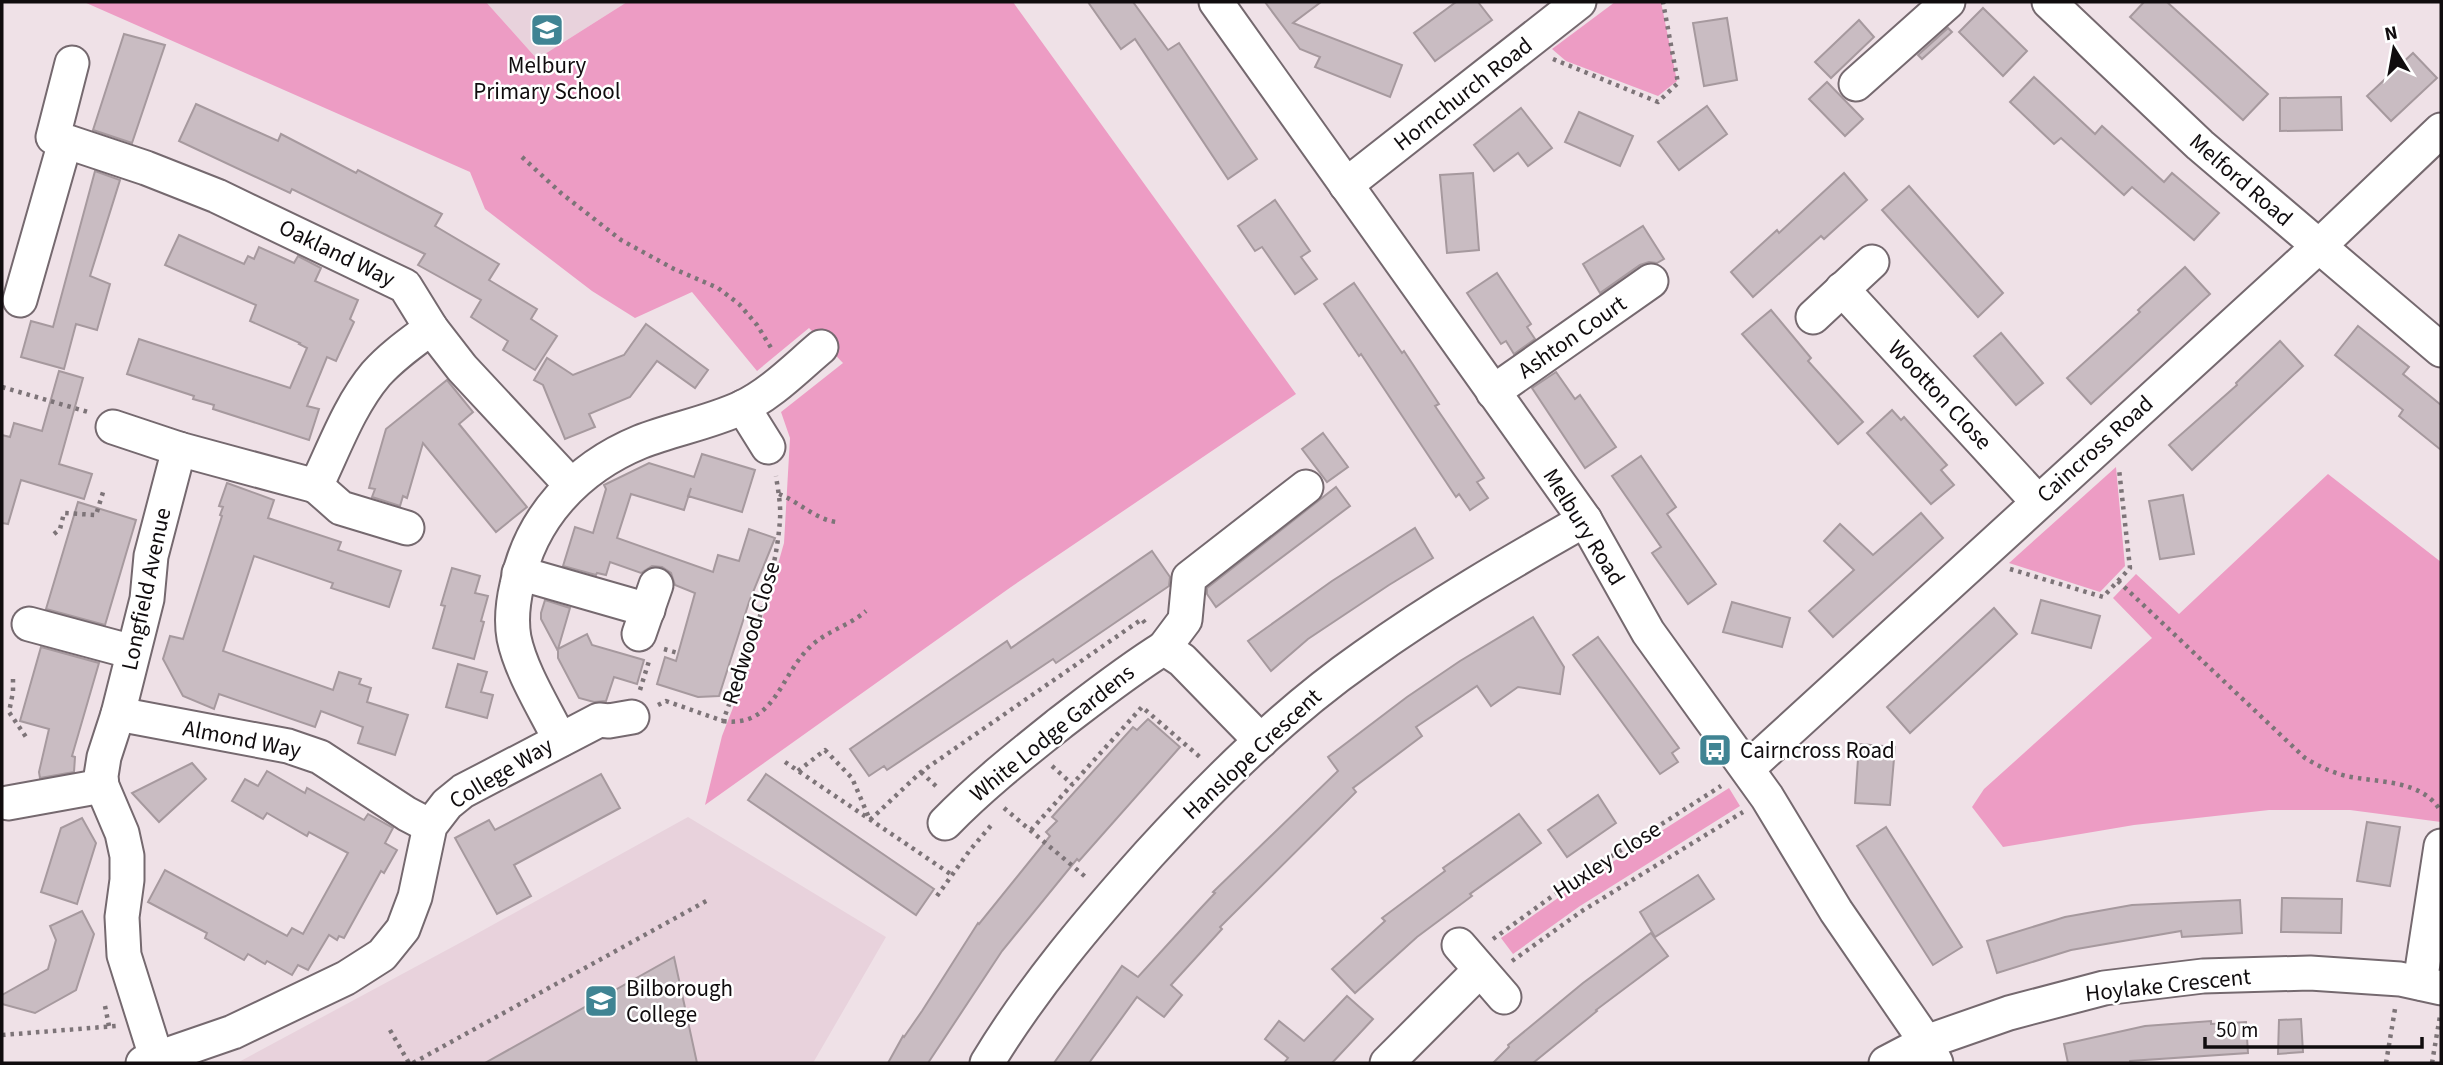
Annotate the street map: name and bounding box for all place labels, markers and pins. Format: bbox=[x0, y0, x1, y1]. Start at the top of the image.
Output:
school or university icon: Melbury Primary School bbox=[528, 11, 566, 49]
place label: Melbury Primary School bbox=[473, 49, 621, 108]
bus stop icon: Cairncross Road bbox=[1696, 731, 1734, 769]
place label: Cairncross Road bbox=[1740, 734, 1895, 767]
place label: Bilborough College bbox=[626, 972, 733, 1031]
school or university icon: Bilborough College bbox=[582, 982, 620, 1020]

